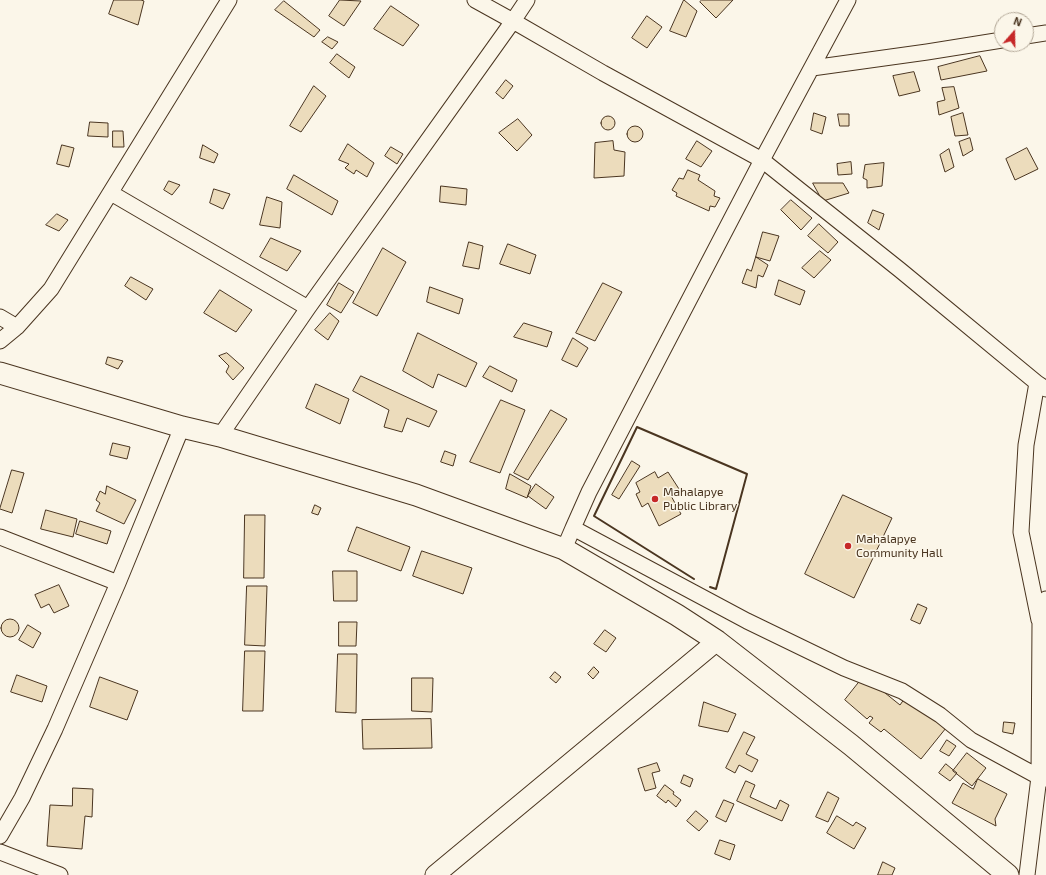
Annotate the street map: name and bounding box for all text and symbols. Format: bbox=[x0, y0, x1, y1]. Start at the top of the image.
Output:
north arrow bbox=[994, 12, 1034, 52]
text: N bbox=[1012, 14, 1024, 29]
place label: Mahalapye Public Library bbox=[663, 485, 737, 513]
marker: Mahalapye Public Library bbox=[650, 494, 660, 504]
place label: Mahalapye Community Hall bbox=[856, 532, 943, 560]
marker: Mahalapye Community Hall bbox=[843, 541, 853, 551]

